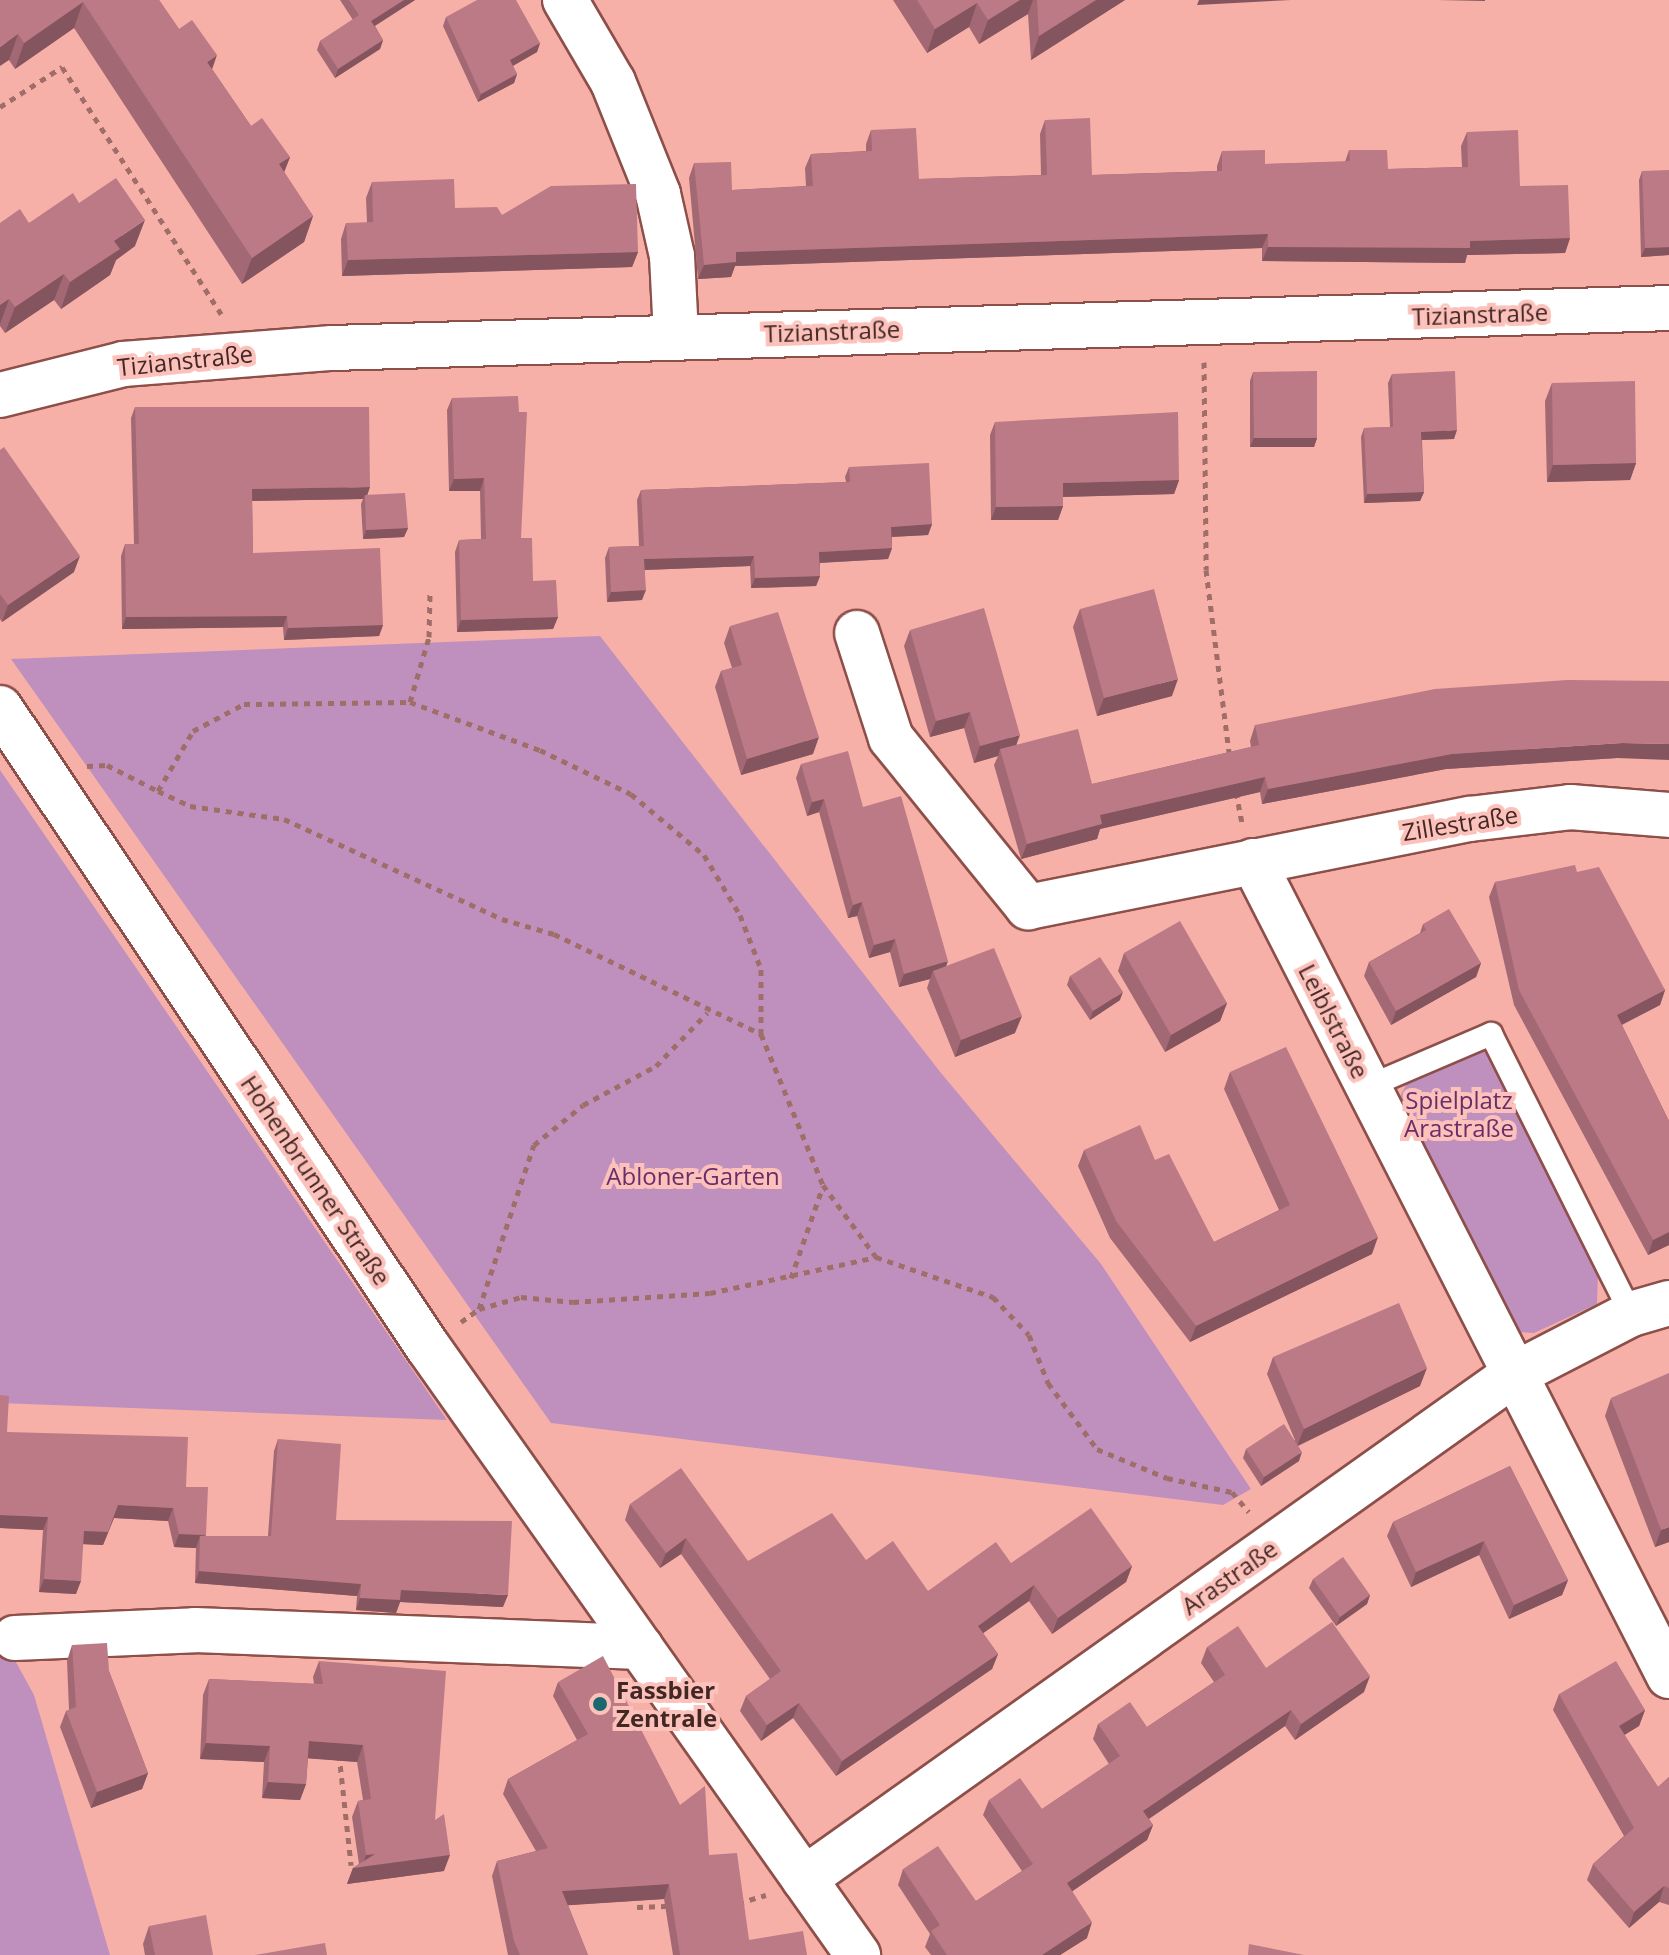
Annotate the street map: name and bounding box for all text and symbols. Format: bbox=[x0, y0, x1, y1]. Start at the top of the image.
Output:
street label: Tizianstraße bbox=[1411, 297, 1549, 331]
street label: Tizianstraße bbox=[763, 314, 901, 348]
street label: Tizianstraße bbox=[116, 339, 254, 381]
street label: Zillestraße bbox=[1400, 800, 1520, 846]
street label: Leiblstraße bbox=[1293, 959, 1375, 1083]
street label: Hohenbrunner Straße bbox=[235, 1070, 397, 1290]
park label: Spielplatz Arastraße bbox=[1404, 1086, 1514, 1142]
park label: Abloner-Garten bbox=[606, 1162, 780, 1190]
street label: Arastraße bbox=[1176, 1534, 1282, 1620]
place label: Fassbier Zentrale bbox=[616, 1676, 717, 1732]
marker: Fassbier Zentrale bbox=[591, 1695, 609, 1713]

